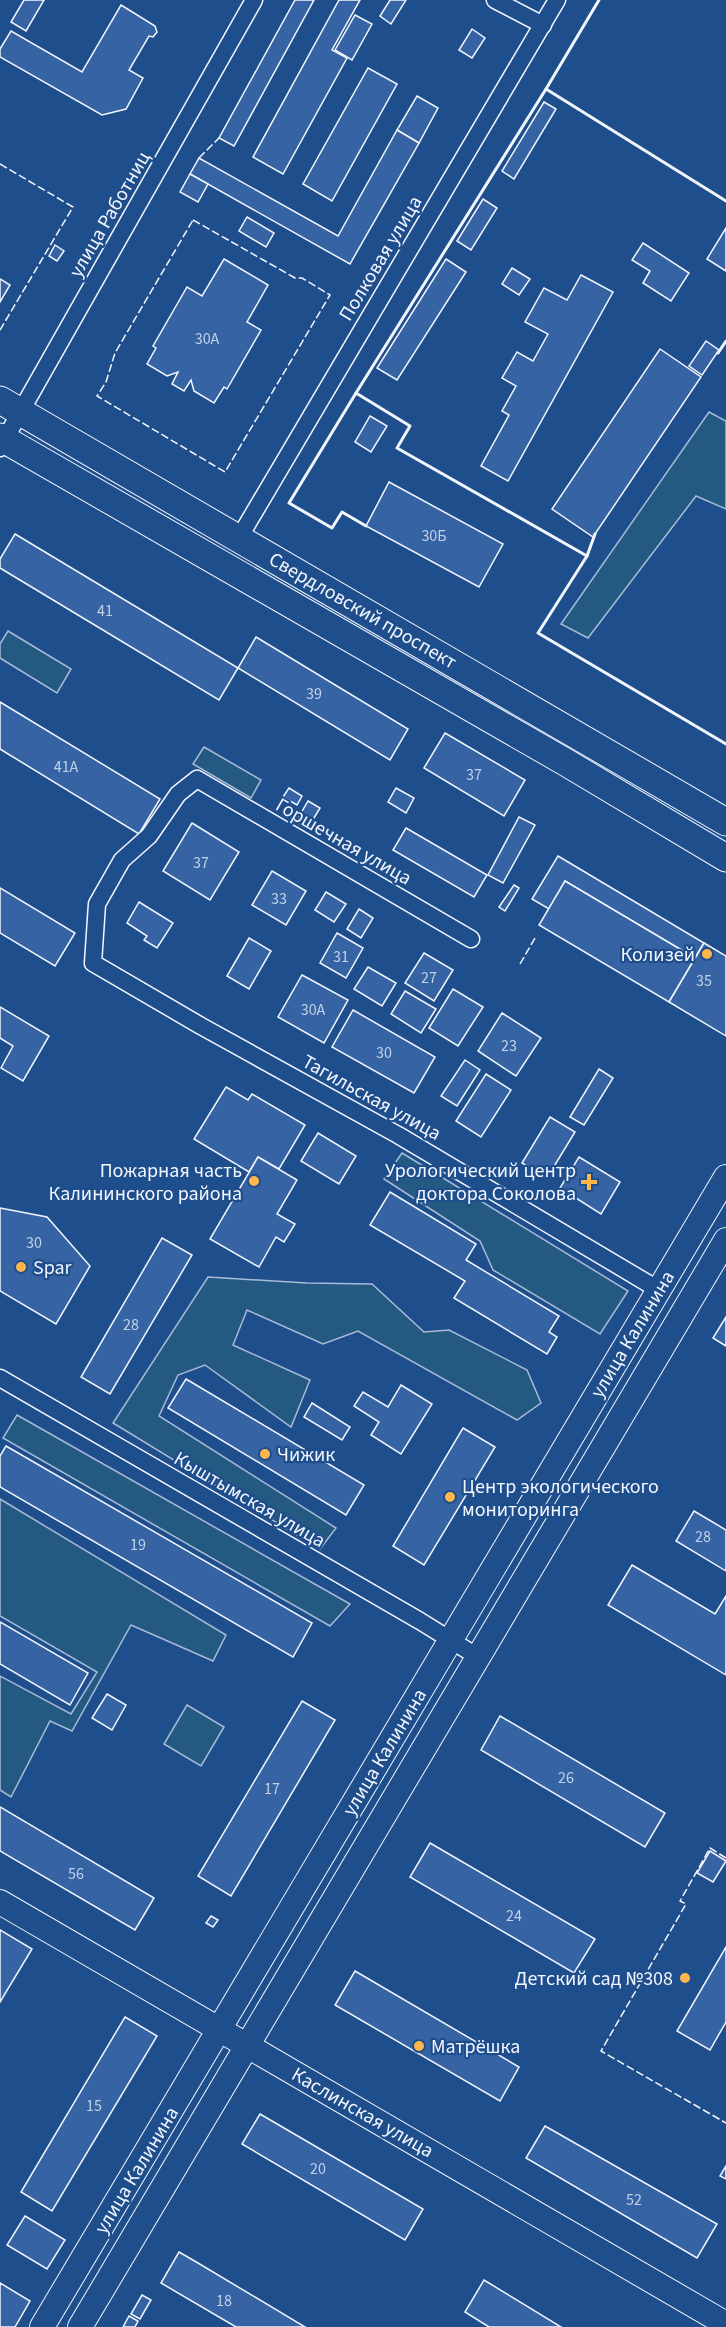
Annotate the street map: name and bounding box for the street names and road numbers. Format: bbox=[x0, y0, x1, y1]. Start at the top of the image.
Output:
street label: улица Работниц bbox=[62, 146, 157, 283]
street label: Полковая улица bbox=[332, 191, 429, 326]
street label: Свердловский проспект bbox=[263, 546, 462, 676]
street label: Горшечная улица bbox=[270, 791, 417, 892]
street label: Тагильская улица bbox=[297, 1048, 446, 1148]
street label: улица Калинина bbox=[584, 1266, 682, 1403]
street label: Кыштымская улица bbox=[168, 1445, 331, 1555]
street label: улица Калинина bbox=[336, 1684, 434, 1821]
street label: Каслинская улица bbox=[286, 2061, 439, 2165]
street label: улица Калинина bbox=[88, 2102, 186, 2239]

